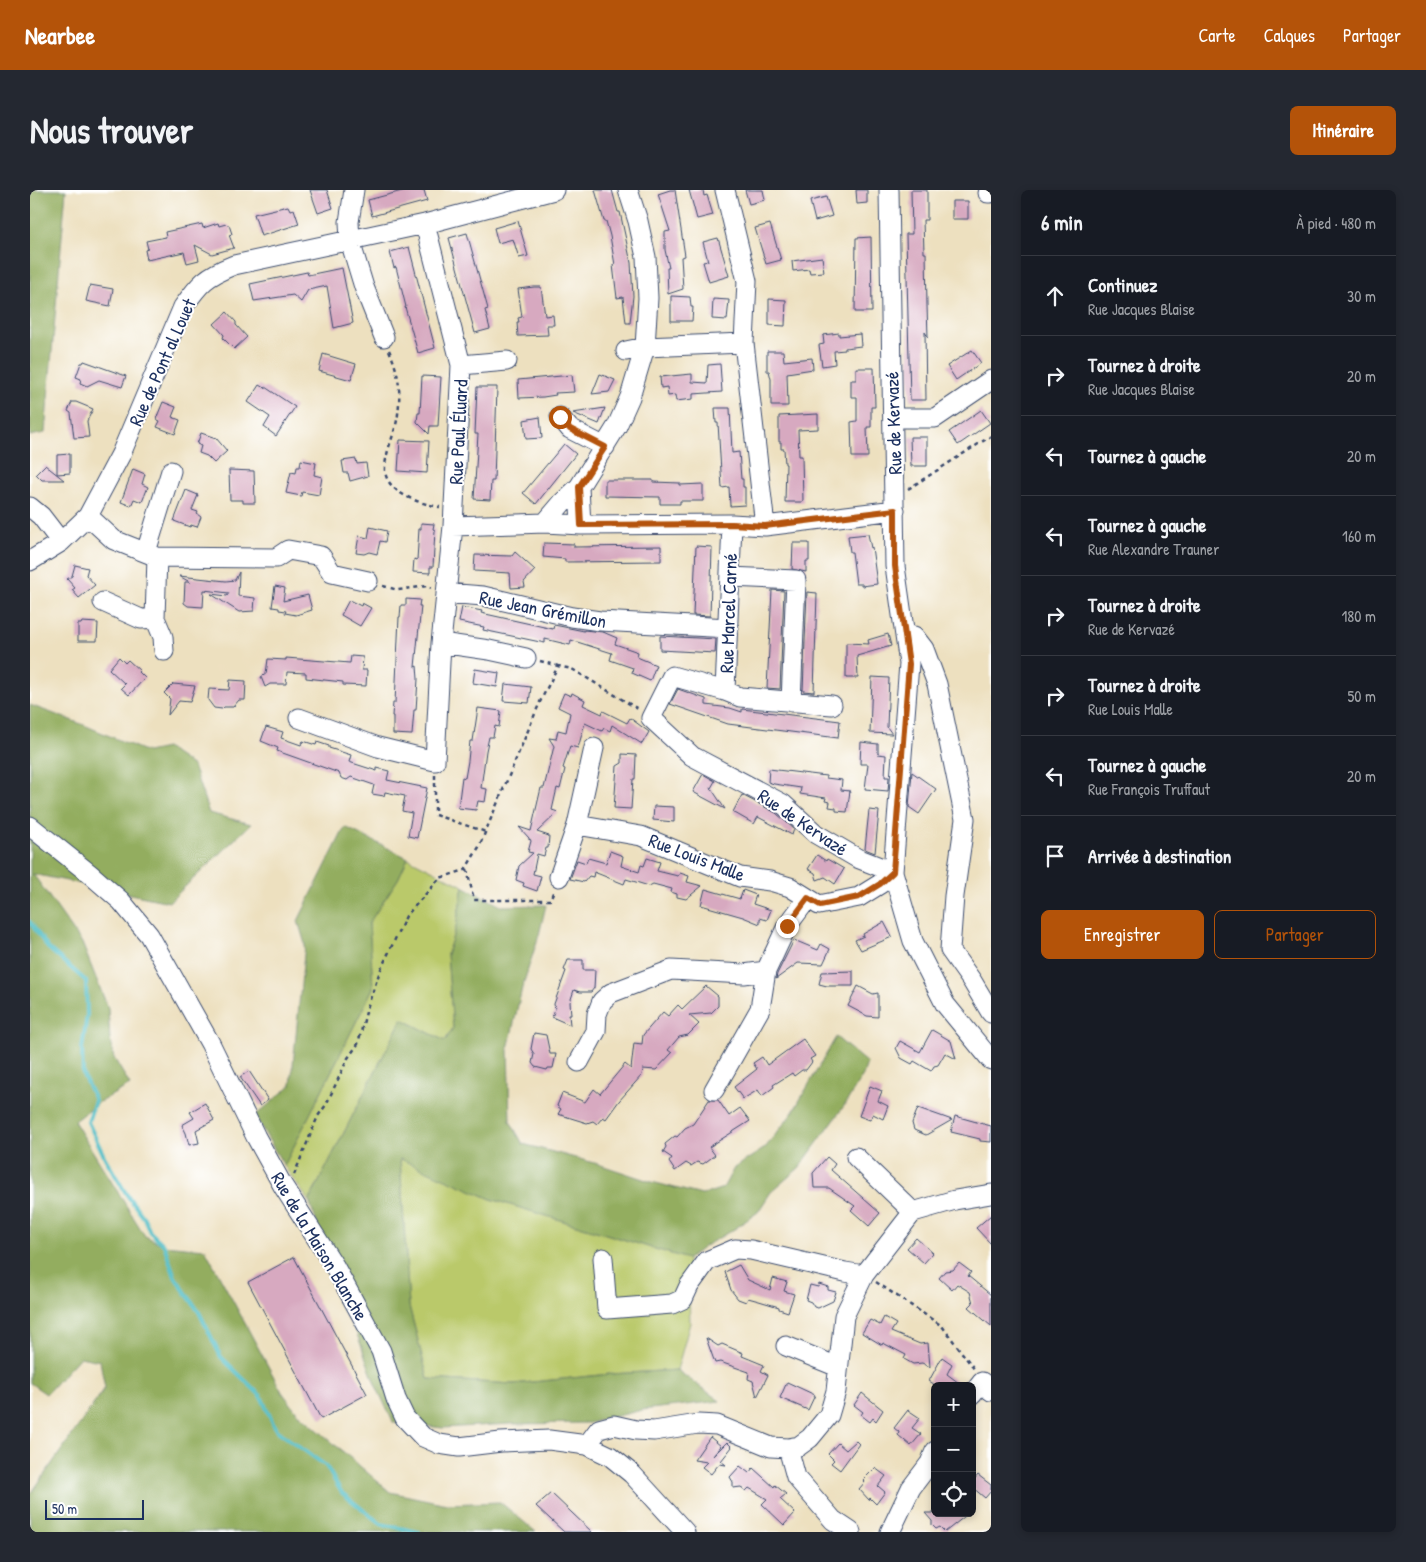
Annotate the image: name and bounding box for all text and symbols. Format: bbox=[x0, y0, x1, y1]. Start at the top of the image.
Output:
text: Nearbee bbox=[25, 19, 95, 51]
text: Carte bbox=[1198, 23, 1236, 48]
text: Calques bbox=[1264, 23, 1315, 48]
text: Partager bbox=[1343, 23, 1401, 48]
button: Itinéraire bbox=[1290, 106, 1396, 155]
text: Nous trouver bbox=[30, 107, 193, 154]
text: 6 min bbox=[1041, 208, 1083, 237]
text: À pied · 480 m bbox=[1296, 212, 1376, 234]
text: Continuez bbox=[1088, 272, 1157, 298]
icon: ahead bbox=[1041, 282, 1069, 310]
text: 30 m bbox=[1347, 285, 1376, 307]
street label: Rue de Pont al Louet bbox=[122, 294, 202, 430]
text: Rue Jacques Blaise bbox=[1088, 298, 1195, 320]
text: Tournez à droite bbox=[1088, 352, 1201, 378]
icon: right bbox=[1041, 362, 1069, 390]
text: 20 m bbox=[1347, 365, 1376, 387]
street label: Rue de Kervazé bbox=[878, 371, 908, 475]
street label: Rue Paul Éluard bbox=[442, 378, 474, 485]
text: Rue Jacques Blaise bbox=[1088, 378, 1195, 400]
route start bbox=[549, 406, 572, 429]
icon: left bbox=[1041, 442, 1069, 470]
text: Tournez à gauche bbox=[1088, 443, 1206, 469]
text: 20 m bbox=[1347, 445, 1376, 467]
text: Tournez à gauche bbox=[1088, 512, 1206, 538]
icon: left bbox=[1041, 522, 1069, 550]
text: 160 m bbox=[1342, 525, 1376, 547]
text: Rue Alexandre Trauner bbox=[1088, 538, 1219, 560]
street label: Rue Marcel Carné bbox=[713, 552, 743, 673]
street label: Rue Jean Grémillon bbox=[477, 584, 609, 634]
text: Tournez à droite bbox=[1088, 592, 1201, 618]
icon: right bbox=[1041, 602, 1069, 630]
text: 180 m bbox=[1342, 605, 1376, 627]
text: Rue de Kervazé bbox=[1088, 618, 1175, 640]
text: Tournez à droite bbox=[1088, 672, 1201, 698]
icon: right bbox=[1041, 682, 1069, 710]
text: 50 m bbox=[1348, 685, 1376, 707]
text: Rue Louis Malle bbox=[1088, 698, 1173, 720]
text: Tournez à gauche bbox=[1088, 752, 1206, 778]
icon: left bbox=[1041, 762, 1069, 790]
text: 20 m bbox=[1347, 765, 1376, 787]
text: Rue François Truffaut bbox=[1088, 778, 1210, 800]
street label: Rue de Kervazé bbox=[753, 782, 853, 862]
street label: Rue Louis Malle bbox=[645, 827, 749, 887]
icon: arrive bbox=[1041, 842, 1069, 870]
text: Arrivée à destination bbox=[1088, 843, 1231, 869]
button: Enregistrer bbox=[1041, 910, 1204, 959]
button: Partager bbox=[1214, 910, 1376, 959]
route end bbox=[776, 915, 799, 938]
street label: Rue de la Maison Blanche bbox=[265, 1167, 375, 1325]
map controls bbox=[931, 1382, 976, 1517]
button: + bbox=[931, 1382, 976, 1427]
button: − bbox=[931, 1427, 976, 1472]
button: locate bbox=[931, 1472, 976, 1517]
scale bar bbox=[45, 1497, 144, 1520]
text: 50 m bbox=[52, 1499, 77, 1518]

